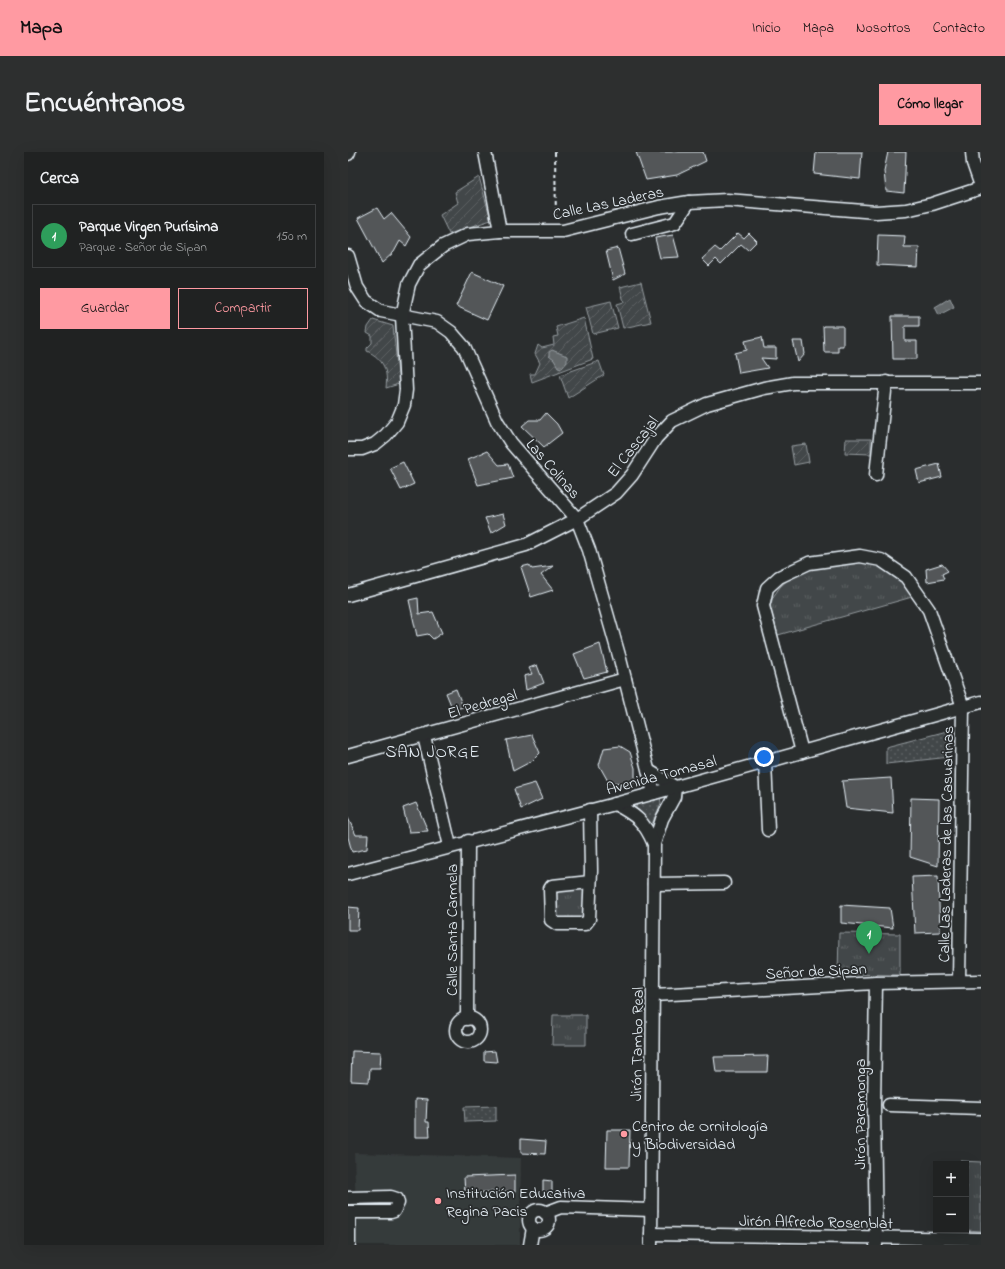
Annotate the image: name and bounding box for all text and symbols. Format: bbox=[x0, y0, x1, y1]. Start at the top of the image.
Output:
text: Mapa bbox=[20, 15, 62, 42]
text: Inicio bbox=[752, 18, 781, 39]
text: Mapa bbox=[803, 18, 834, 39]
text: Nosotros bbox=[856, 18, 911, 39]
text: Contacto bbox=[933, 18, 985, 39]
text: Encuéntranos bbox=[24, 84, 185, 125]
button: Cómo llegar bbox=[879, 84, 981, 125]
text: Cerca bbox=[40, 166, 79, 191]
street label: Calle Las Laderas bbox=[551, 180, 666, 227]
text: Parque Virgen Purísima bbox=[79, 216, 218, 238]
text: 1 bbox=[52, 227, 56, 246]
text: 150 m bbox=[276, 227, 307, 246]
text: Parque · Señor de Sipan bbox=[79, 238, 207, 257]
button: Guardar bbox=[40, 288, 170, 329]
button: Compartir bbox=[178, 288, 308, 329]
street label: El Cascajal bbox=[602, 411, 665, 483]
street label: Las Colinas bbox=[519, 434, 586, 505]
street label: El Pedregal bbox=[445, 683, 521, 726]
street label: Calle Las Laderas de las Casuarinas bbox=[933, 726, 961, 963]
district label: SAN JORGE bbox=[385, 740, 481, 765]
your location bbox=[754, 747, 774, 767]
street label: Avenida Tomasal bbox=[604, 750, 720, 802]
street label: Calle Santa Carmela bbox=[441, 864, 465, 996]
pin: 1 bbox=[856, 921, 882, 954]
street label: Señor de Sipan bbox=[765, 957, 867, 987]
street label: Jirón Tambo Real bbox=[625, 986, 651, 1101]
street label: Jirón Paramonga bbox=[849, 1059, 873, 1169]
place label: Centro de Ornitología y Biodiversidad bbox=[632, 1115, 768, 1157]
marker: Centro de Ornitología y Biodiversidad bbox=[619, 1129, 629, 1139]
map controls bbox=[933, 1161, 969, 1233]
button: + bbox=[933, 1161, 969, 1197]
place label: Institución Educativa Regina Pacis bbox=[446, 1182, 585, 1224]
marker: Institución Educativa Regina Pacis bbox=[433, 1196, 443, 1206]
button: − bbox=[933, 1197, 969, 1233]
street label: Jirón Alfredo Rosenblat bbox=[739, 1210, 894, 1236]

